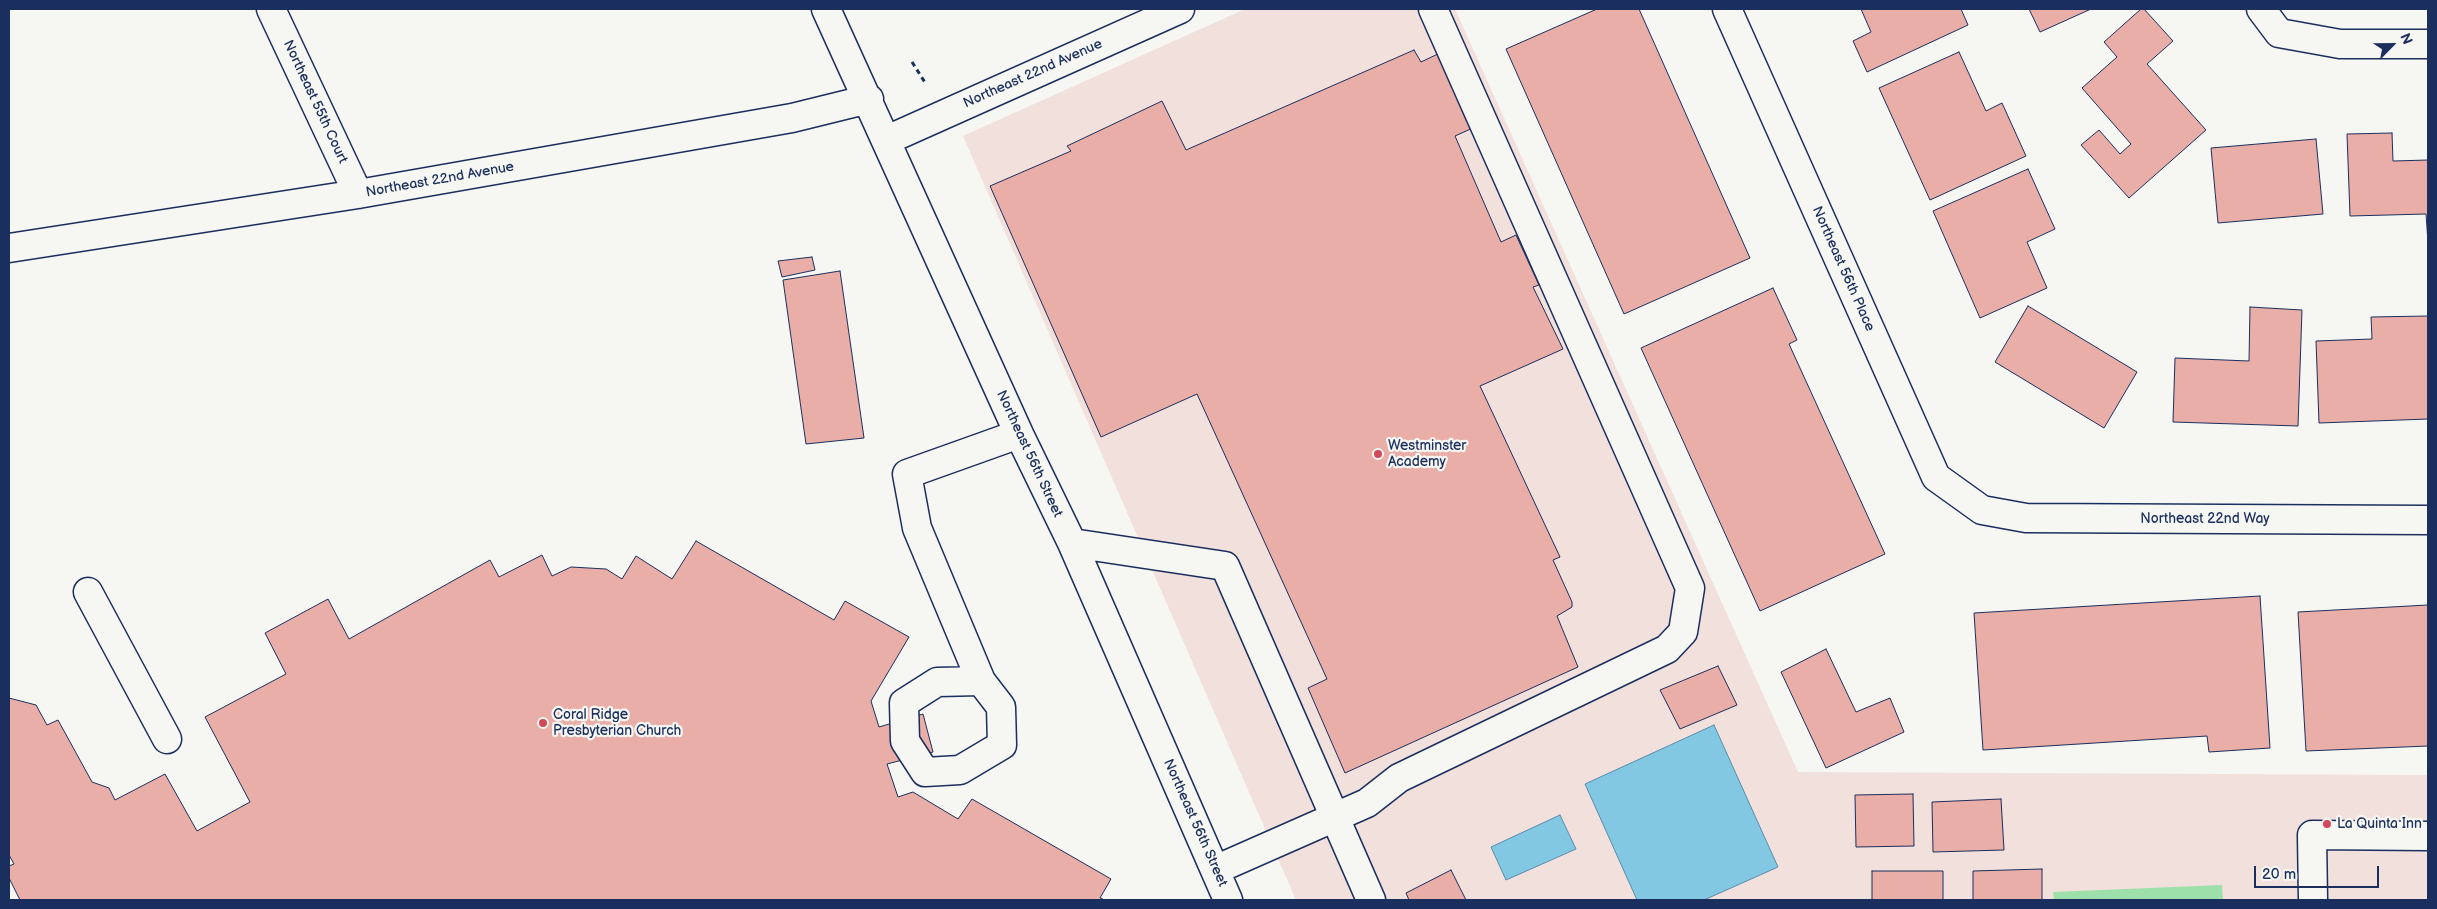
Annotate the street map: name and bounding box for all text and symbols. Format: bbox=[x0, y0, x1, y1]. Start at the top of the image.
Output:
north arrow bbox=[2367, 20, 2417, 70]
text: N bbox=[2396, 31, 2416, 47]
street label: Northeast 22nd Avenue bbox=[961, 36, 1105, 112]
street label: Northeast 55th Court bbox=[279, 38, 351, 166]
street label: Northeast 22nd Avenue bbox=[365, 159, 515, 201]
street label: Northeast 56th Place bbox=[1808, 204, 1878, 334]
street label: Northeast 56th Street bbox=[992, 388, 1066, 520]
place label: Westminster Academy bbox=[1388, 438, 1466, 471]
marker: Westminster Academy bbox=[1372, 448, 1384, 460]
street label: Northeast 22nd Way bbox=[2140, 511, 2270, 527]
place label: Coral Ridge Presbyterian Church bbox=[553, 707, 681, 740]
marker: Coral Ridge Presbyterian Church bbox=[537, 717, 549, 729]
street label: Northeast 56th Street bbox=[1159, 757, 1231, 889]
place label: La Quinta Inn bbox=[2337, 816, 2422, 832]
marker: La Quinta Inn bbox=[2321, 818, 2333, 830]
scale bar bbox=[2257, 856, 2382, 888]
text: 20 m bbox=[2262, 865, 2296, 884]

